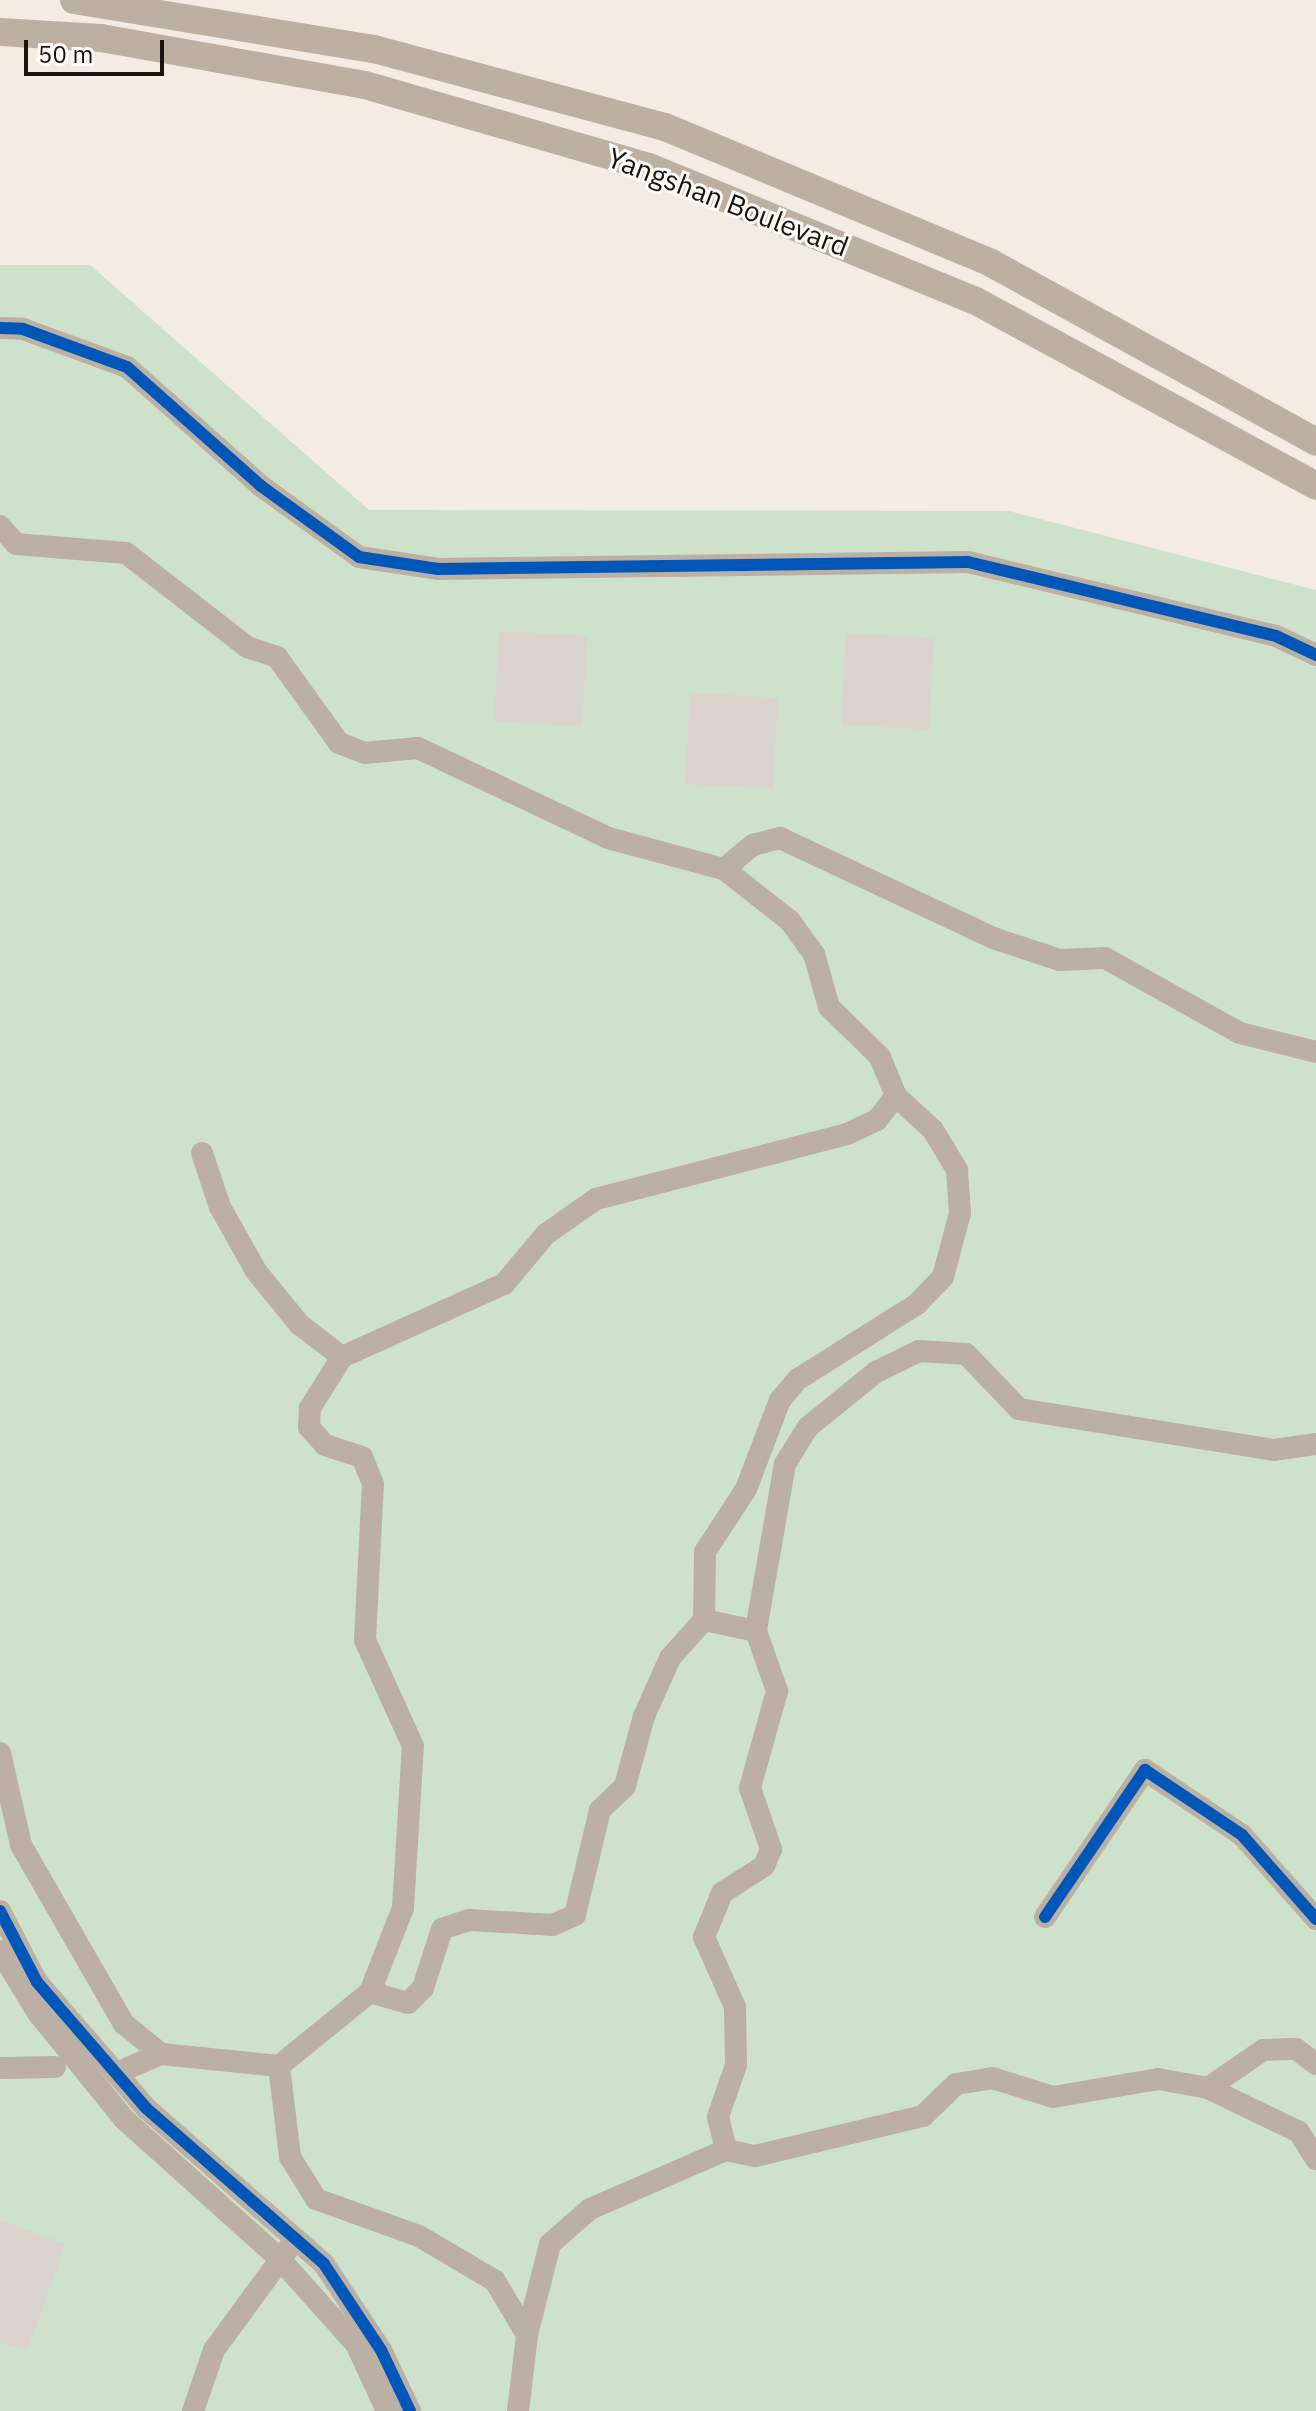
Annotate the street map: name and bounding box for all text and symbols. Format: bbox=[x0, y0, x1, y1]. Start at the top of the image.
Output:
scale bar bbox=[28, 24, 168, 74]
text: 50 m bbox=[38, 38, 93, 70]
street label: Yangshan Boulevard bbox=[603, 141, 853, 263]

